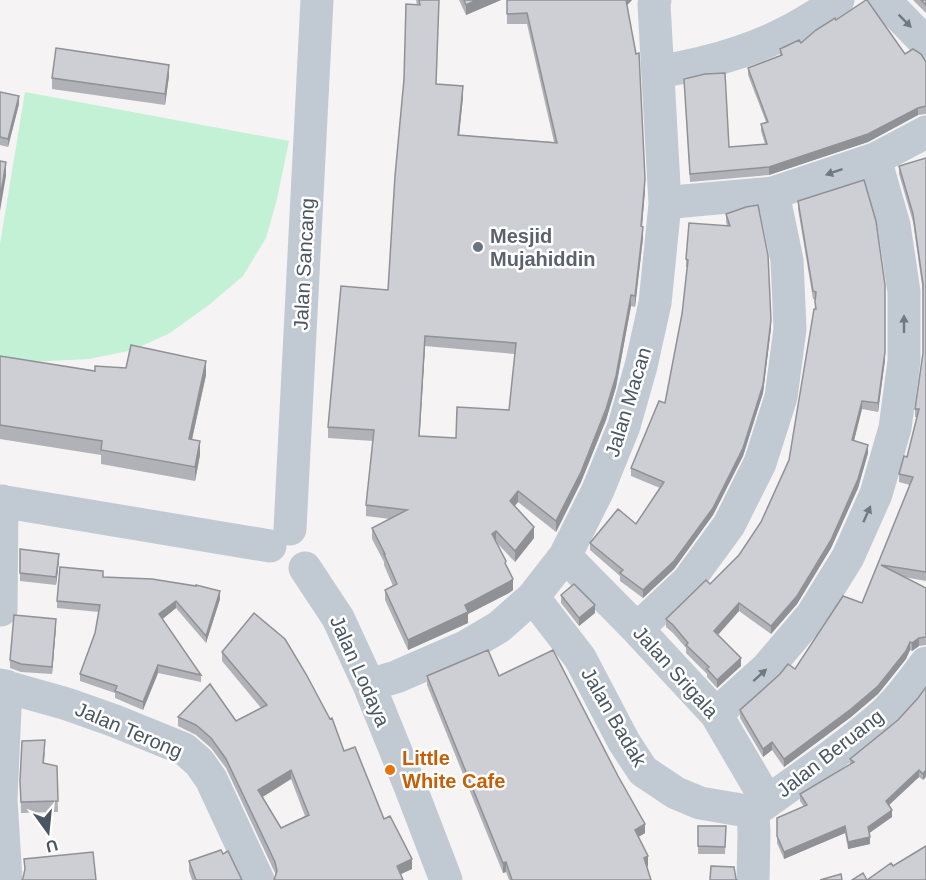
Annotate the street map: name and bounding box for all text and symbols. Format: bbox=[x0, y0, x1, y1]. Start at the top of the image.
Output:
one-way arrow bbox=[898, 14, 912, 29]
one-way arrow bbox=[825, 168, 843, 178]
street label: Jalan Sancang bbox=[290, 197, 318, 331]
place label: Mesjid Mujahiddin bbox=[490, 225, 596, 270]
marker: Mesjid Mujahiddin bbox=[471, 240, 485, 254]
one-way arrow bbox=[899, 314, 909, 333]
street label: Jalan Macan bbox=[601, 345, 655, 459]
one-way arrow bbox=[863, 505, 872, 522]
street label: Jalan Lodaya bbox=[326, 612, 395, 731]
street label: Jalan Srigala bbox=[629, 622, 723, 723]
street label: Jalan Badak bbox=[577, 664, 652, 771]
one-way arrow bbox=[752, 669, 767, 682]
street label: Jalan Terong bbox=[72, 698, 186, 762]
street label: Jalan Beruang bbox=[772, 705, 888, 801]
place label: Little White Cafe bbox=[402, 747, 505, 792]
marker: Little White Cafe bbox=[383, 763, 397, 777]
north arrow bbox=[18, 802, 78, 862]
text: U bbox=[44, 836, 60, 856]

